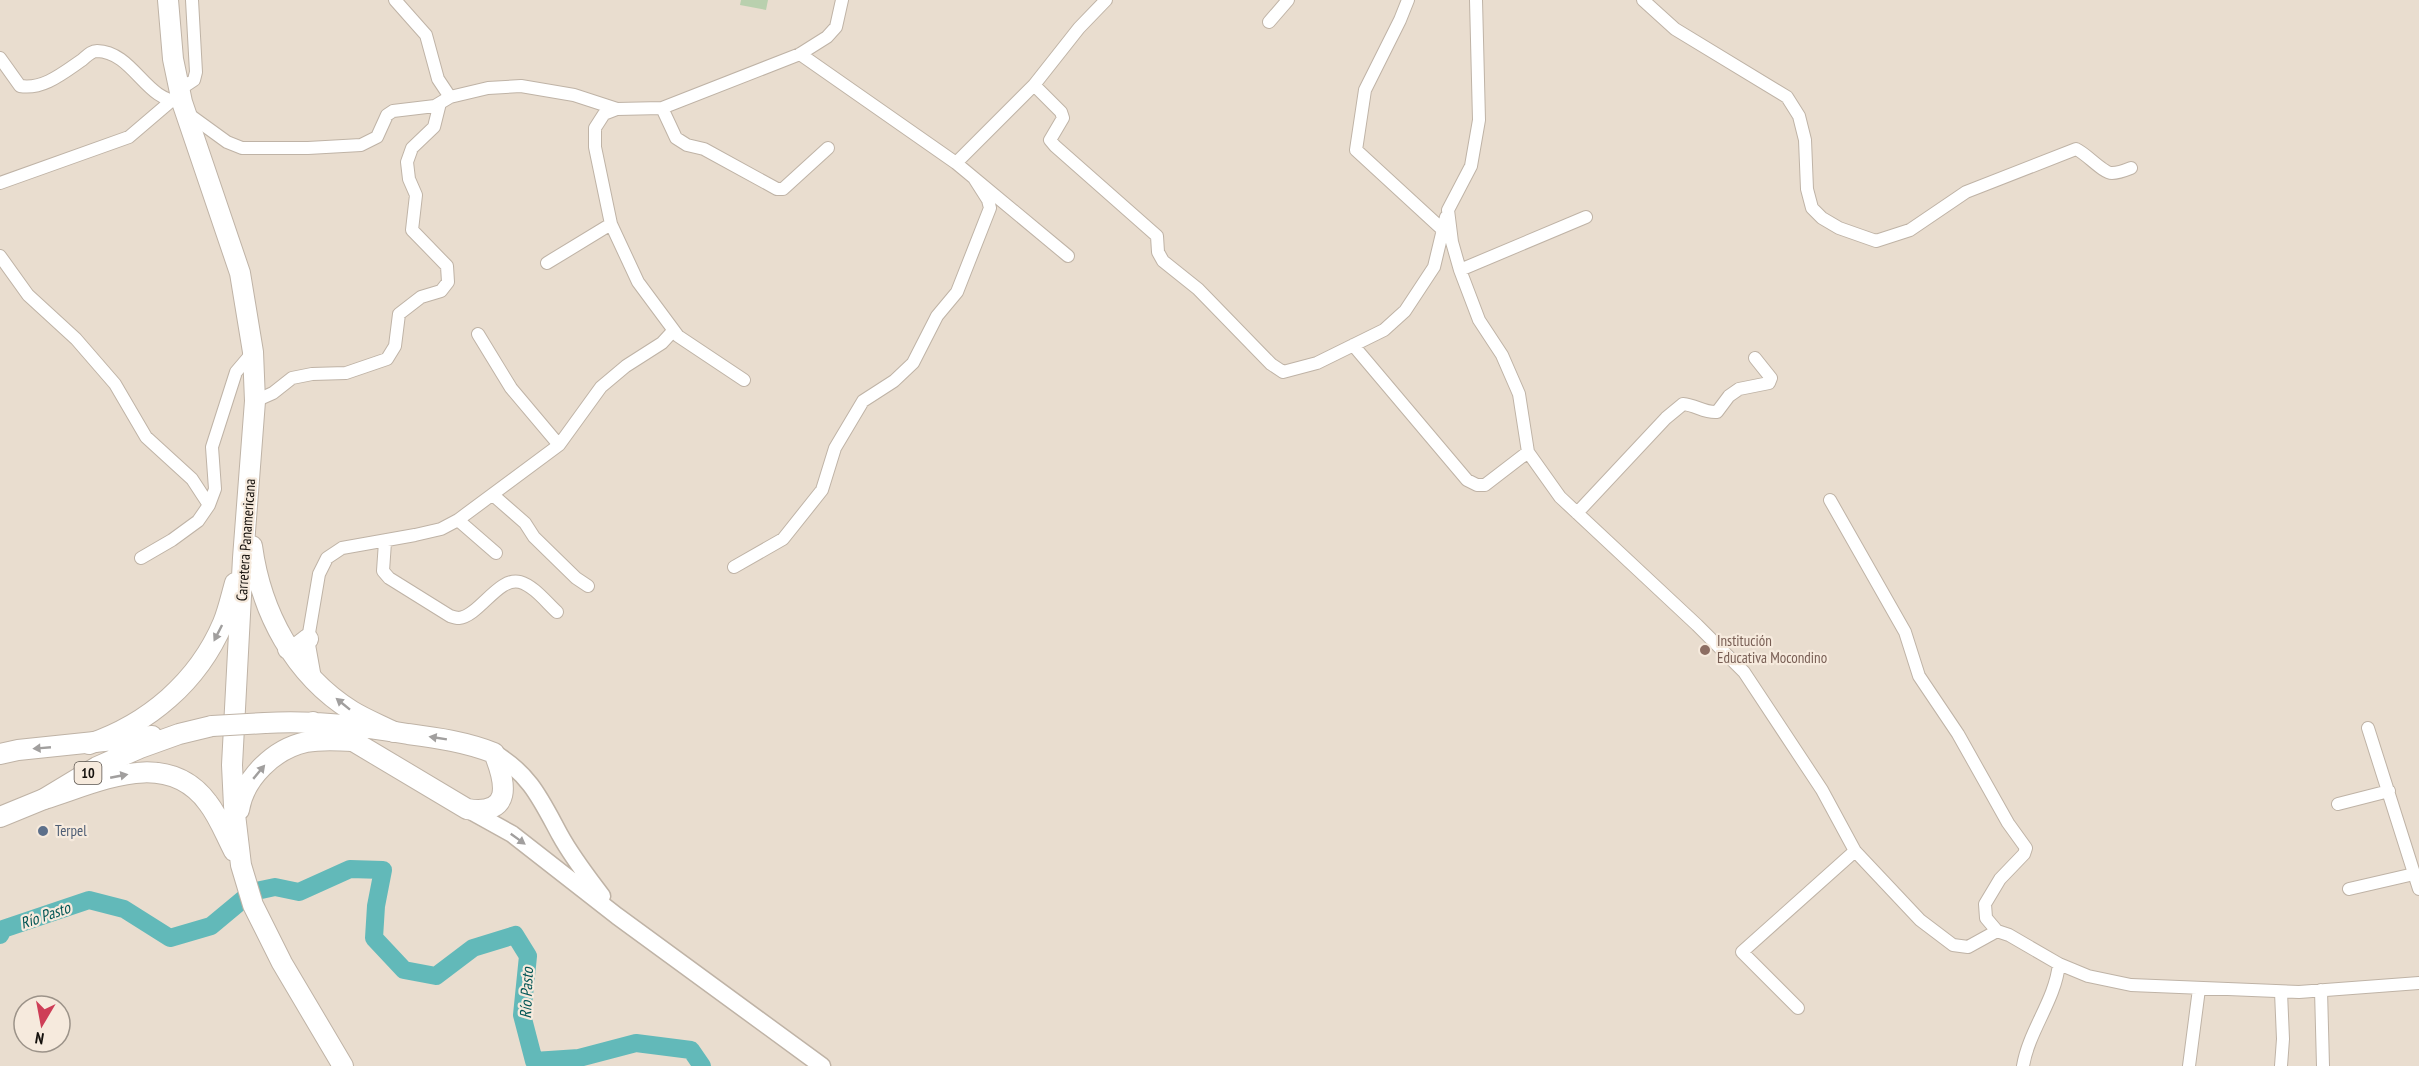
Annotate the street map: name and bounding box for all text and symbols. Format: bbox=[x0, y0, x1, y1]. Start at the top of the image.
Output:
street label: Carretera Panamericana bbox=[232, 478, 259, 602]
one-way arrow bbox=[213, 624, 223, 642]
place label: Institución Educativa Mocondino bbox=[1717, 631, 1827, 667]
marker: Institución Educativa Mocondino bbox=[1698, 643, 1712, 657]
one-way arrow bbox=[335, 698, 350, 710]
one-way arrow bbox=[428, 734, 447, 743]
one-way arrow bbox=[33, 743, 52, 753]
road number: 10 bbox=[74, 762, 101, 784]
one-way arrow bbox=[252, 765, 265, 780]
one-way arrow bbox=[110, 771, 129, 780]
place label: Terpel bbox=[55, 821, 87, 840]
marker: Terpel bbox=[36, 824, 50, 838]
one-way arrow bbox=[509, 833, 525, 845]
water label: Río Pasto bbox=[18, 897, 74, 933]
water label: Río Pasto bbox=[515, 966, 537, 1019]
north arrow bbox=[12, 994, 72, 1054]
text: N bbox=[33, 1028, 45, 1049]

